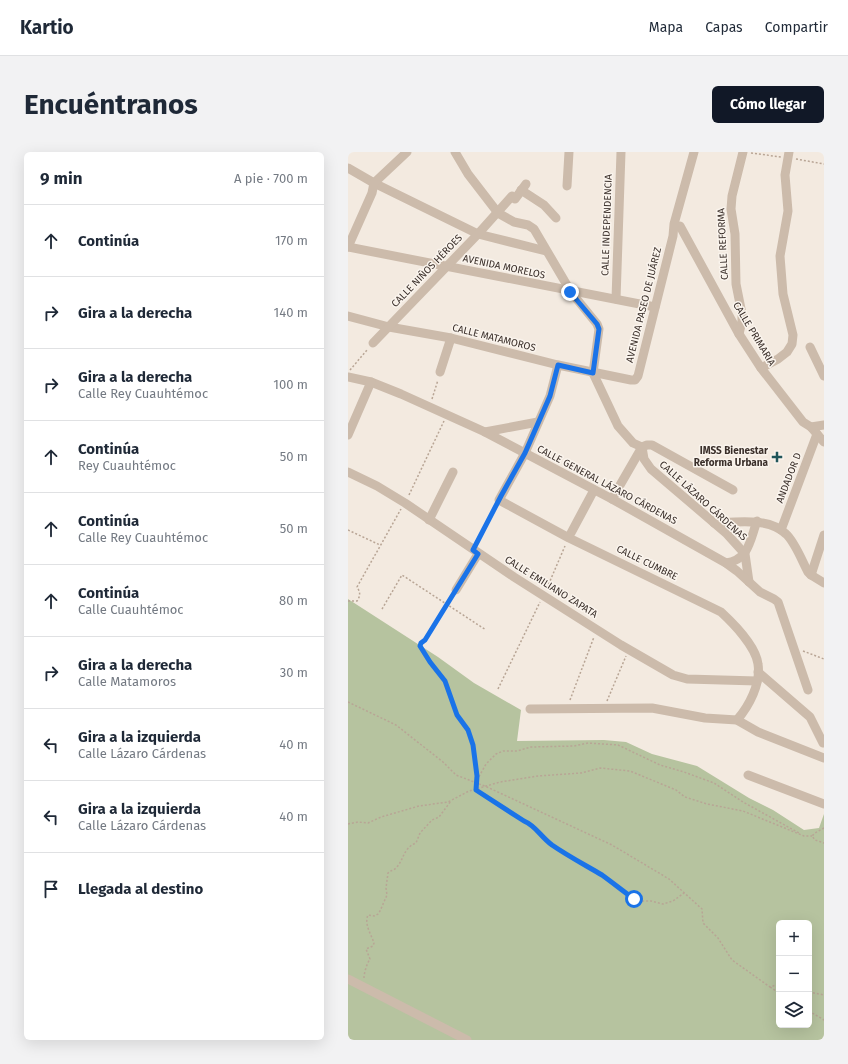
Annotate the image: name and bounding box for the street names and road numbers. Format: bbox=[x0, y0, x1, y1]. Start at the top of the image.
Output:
street label: CALLE INDEPENDENCIA bbox=[599, 174, 615, 276]
street label: CALLE REFORMA bbox=[715, 208, 731, 280]
street label: CALLE NIÑOS HÉROES bbox=[388, 230, 465, 310]
street label: AVENIDA PASEO DE JUÁREZ bbox=[622, 246, 664, 364]
street label: AVENIDA MORELOS bbox=[462, 252, 547, 282]
street label: CALLE PRIMARIA bbox=[730, 300, 778, 368]
street label: CALLE MATAMOROS bbox=[451, 322, 538, 354]
street label: CALLE GENERAL LÁZARO CÁRDENAS bbox=[535, 441, 681, 527]
street label: ANDADOR D bbox=[774, 451, 804, 505]
street label: CALLE LÁZARO CÁRDENAS bbox=[657, 457, 751, 544]
street label: CALLE CUMBRE bbox=[614, 543, 680, 583]
street label: CALLE EMILIANO ZAPATA bbox=[502, 553, 600, 621]

